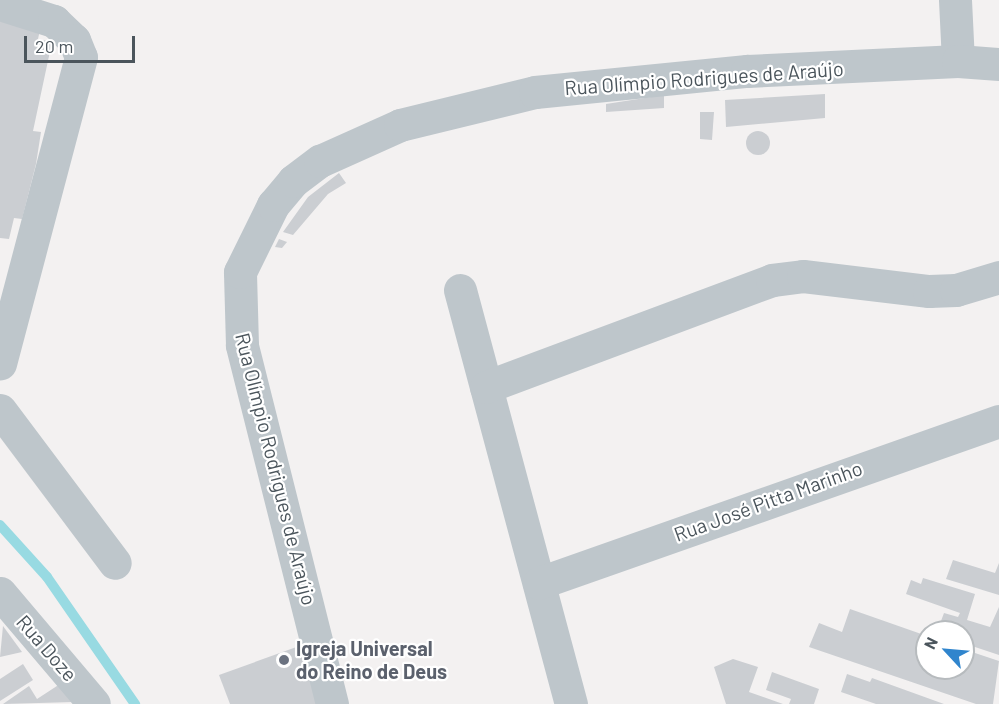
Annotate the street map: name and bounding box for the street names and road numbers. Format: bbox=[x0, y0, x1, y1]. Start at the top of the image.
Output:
street label: Rua Olímpio Rodrigues de Araújo bbox=[564, 56, 844, 100]
street label: Rua Olímpio Rodrigues de Araújo bbox=[231, 330, 321, 608]
street label: Rua José Pitta Marinho bbox=[670, 456, 866, 546]
street label: Rua Doze bbox=[12, 610, 82, 686]

